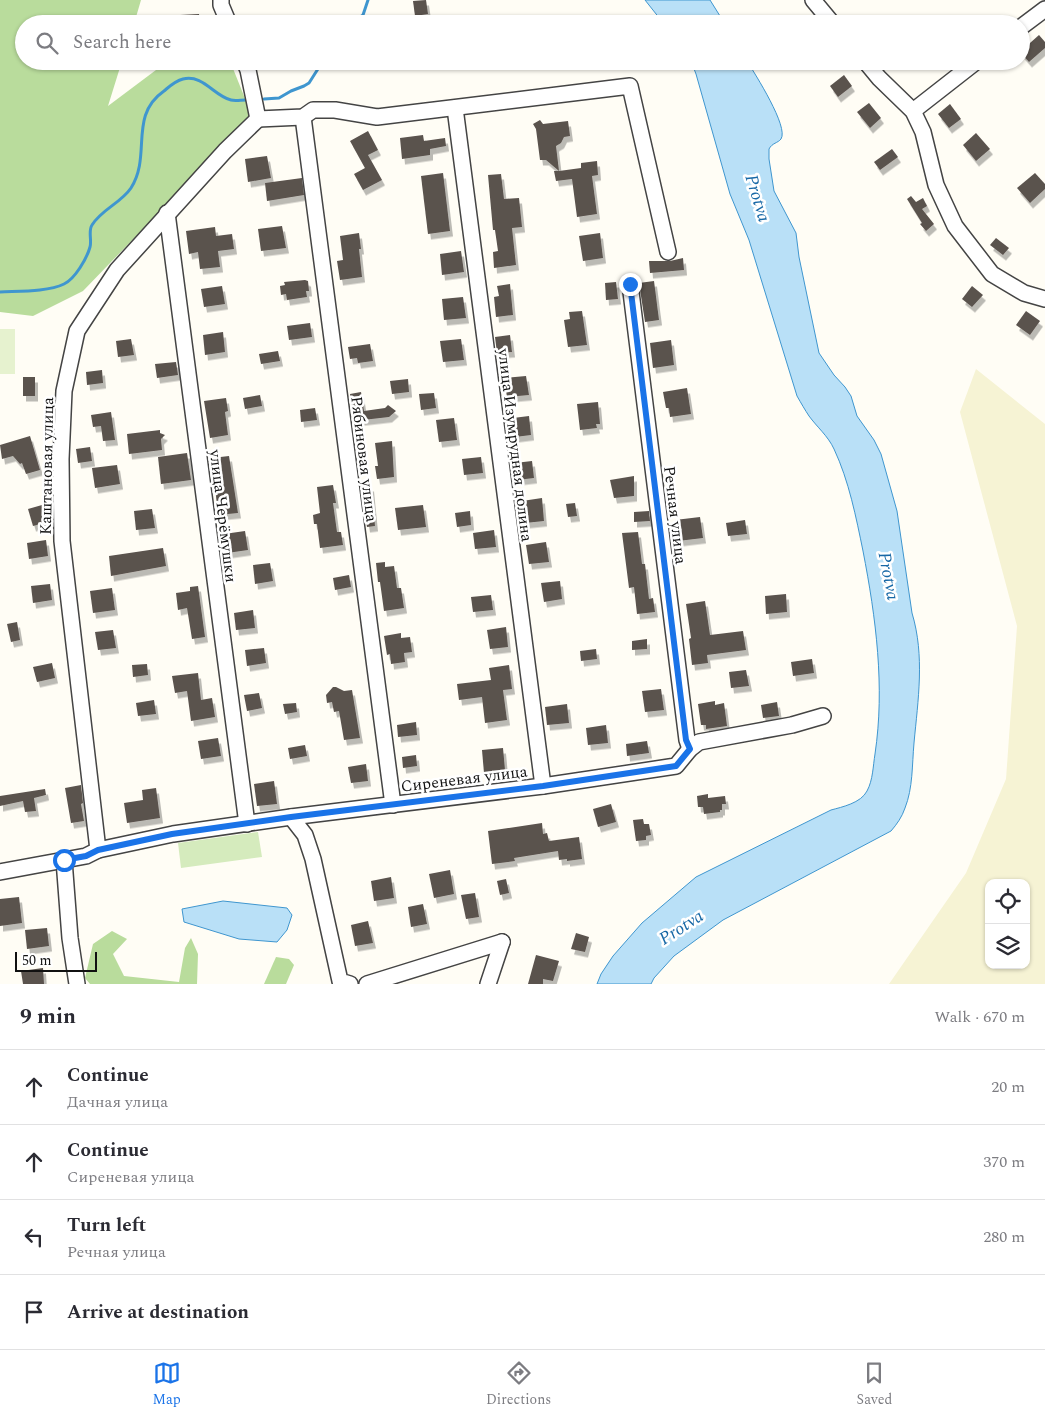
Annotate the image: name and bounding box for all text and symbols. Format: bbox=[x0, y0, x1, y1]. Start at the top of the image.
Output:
search box bbox=[15, 15, 1030, 70]
text: Search here bbox=[73, 28, 172, 57]
icon: search bbox=[33, 29, 61, 57]
water label: Protva bbox=[737, 171, 778, 225]
route end bbox=[619, 273, 642, 296]
street label: улица Изумрудная долина bbox=[491, 346, 539, 543]
street label: Рябиновая улица bbox=[344, 395, 384, 524]
street label: Каштановая улица bbox=[34, 397, 60, 535]
street label: улица Черёмушки bbox=[203, 447, 243, 584]
street label: Речная улица bbox=[657, 465, 693, 566]
water label: Protva bbox=[871, 550, 906, 603]
street label: Сиреневая улица bbox=[399, 759, 529, 799]
route start bbox=[53, 849, 76, 872]
map controls bbox=[985, 879, 1030, 969]
button: locate bbox=[985, 879, 1030, 924]
water label: Protva bbox=[654, 903, 709, 952]
button: layers bbox=[985, 924, 1030, 969]
scale bar bbox=[15, 949, 98, 972]
text: 50 m bbox=[22, 950, 52, 971]
text: 9 min bbox=[20, 1001, 76, 1033]
text: Walk · 670 m bbox=[934, 1005, 1025, 1029]
text: Continue bbox=[67, 1061, 149, 1090]
icon: ahead bbox=[20, 1073, 48, 1101]
text: 20 m bbox=[991, 1075, 1025, 1099]
text: Дачная улица bbox=[67, 1090, 168, 1114]
text: Continue bbox=[67, 1136, 149, 1165]
icon: ahead bbox=[20, 1148, 48, 1176]
text: 370 m bbox=[983, 1150, 1025, 1174]
text: Сиреневая улица bbox=[67, 1165, 194, 1189]
text: Turn left bbox=[67, 1211, 146, 1240]
icon: left bbox=[20, 1223, 48, 1251]
text: 280 m bbox=[983, 1225, 1025, 1249]
text: Речная улица bbox=[67, 1240, 166, 1264]
icon: arrive bbox=[20, 1298, 48, 1326]
text: Arrive at destination bbox=[67, 1298, 249, 1327]
tab: Map bbox=[153, 1359, 181, 1410]
tab: Directions bbox=[486, 1359, 551, 1410]
tab: Saved bbox=[857, 1359, 892, 1410]

